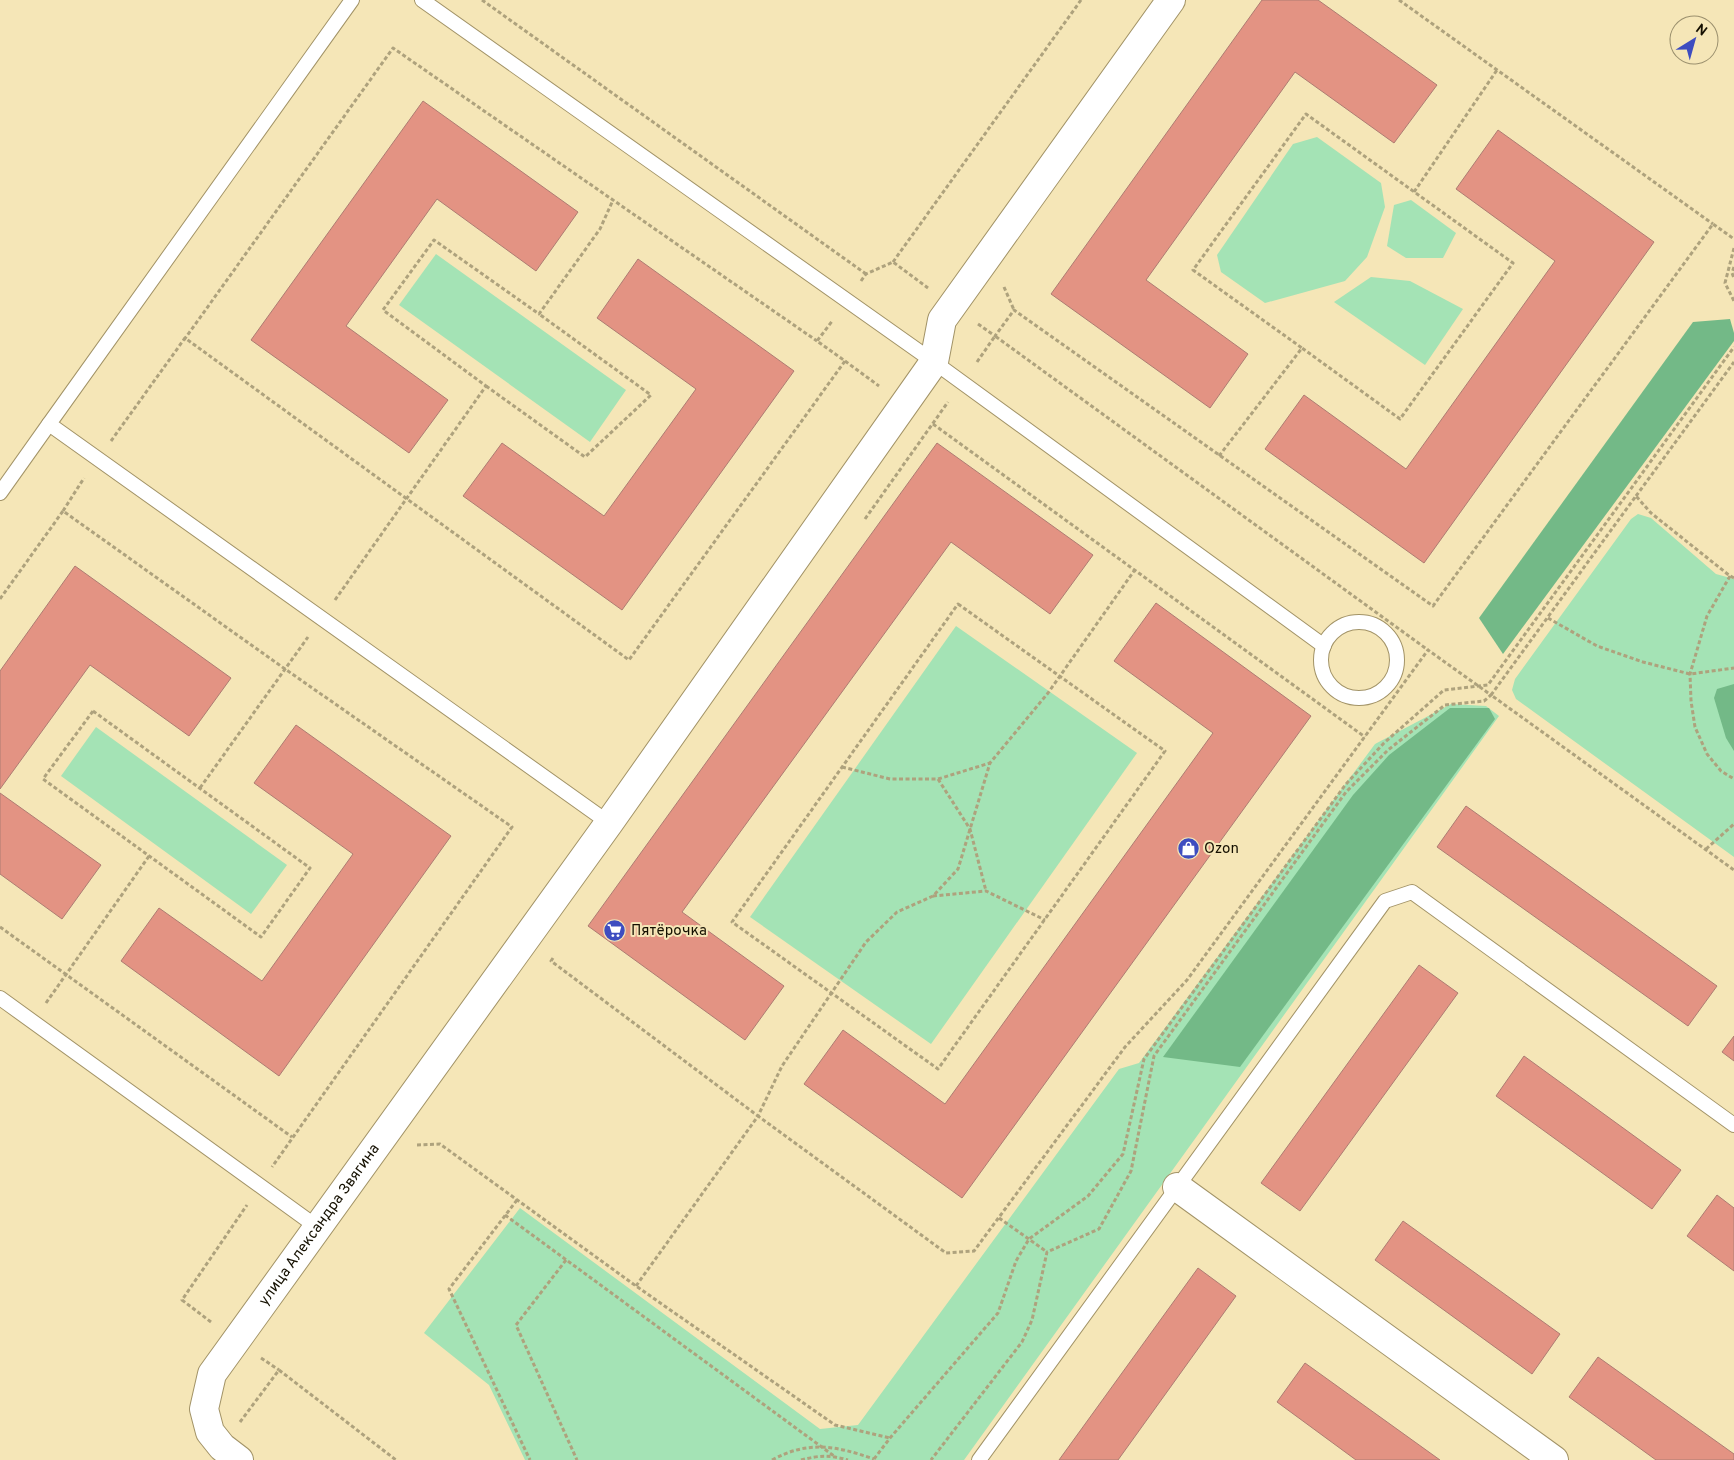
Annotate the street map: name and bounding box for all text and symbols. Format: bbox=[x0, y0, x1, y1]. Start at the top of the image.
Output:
north arrow bbox=[1669, 15, 1719, 65]
text: N bbox=[1692, 21, 1710, 41]
shop icon: Ozon bbox=[1176, 837, 1200, 861]
place label: Ozon bbox=[1204, 840, 1239, 859]
supermarket icon: Пятёрочка bbox=[603, 919, 627, 943]
place label: Пятёрочка bbox=[631, 922, 707, 941]
street label: улица Александра Звягина bbox=[255, 1140, 384, 1310]

